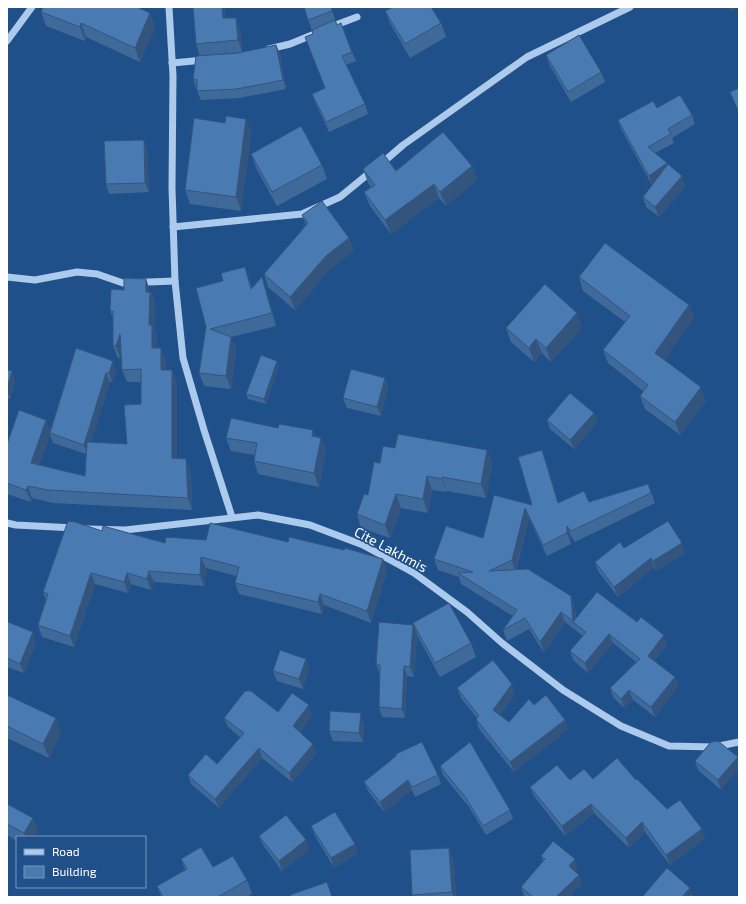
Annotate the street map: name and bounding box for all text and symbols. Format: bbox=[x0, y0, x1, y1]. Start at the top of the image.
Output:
street label: Cite Lakhmis bbox=[352, 523, 430, 575]
legend bbox=[16, 836, 146, 888]
text: Road bbox=[52, 844, 80, 858]
text: Building bbox=[52, 864, 97, 878]

